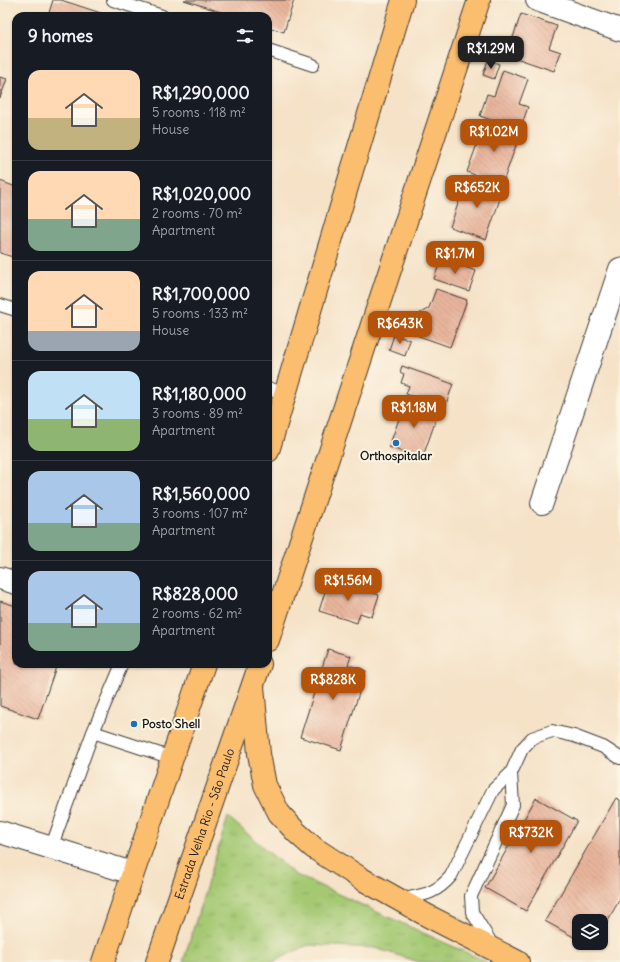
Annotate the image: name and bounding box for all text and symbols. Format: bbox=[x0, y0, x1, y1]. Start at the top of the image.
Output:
text: 9 homes bbox=[28, 25, 93, 47]
icon: filters bbox=[234, 25, 256, 47]
pin: R$1.29M bbox=[454, 36, 528, 70]
text: R$1.29M bbox=[467, 40, 515, 57]
text: R$1,290,000 bbox=[152, 82, 250, 104]
icon: home bbox=[60, 86, 108, 134]
text: 5 rooms · 118 m² bbox=[152, 104, 246, 121]
pin: R$1.02M bbox=[457, 119, 531, 153]
text: House bbox=[152, 121, 189, 138]
text: R$1.02M bbox=[469, 123, 519, 140]
pin: R$652K bbox=[444, 175, 510, 209]
text: R$652K bbox=[454, 179, 500, 196]
text: R$1,020,000 bbox=[152, 183, 251, 205]
icon: home bbox=[60, 187, 108, 235]
text: 2 rooms · 70 m² bbox=[152, 205, 243, 222]
text: Apartment bbox=[152, 222, 215, 239]
pin: R$1.7M bbox=[422, 241, 488, 275]
text: R$1.7M bbox=[435, 245, 475, 262]
text: R$1,700,000 bbox=[152, 283, 250, 305]
icon: home bbox=[60, 287, 108, 335]
text: 5 rooms · 133 m² bbox=[152, 305, 248, 322]
pin: R$643K bbox=[367, 311, 433, 345]
text: R$643K bbox=[377, 315, 423, 332]
text: House bbox=[152, 322, 189, 339]
text: R$1,180,000 bbox=[152, 383, 246, 405]
icon: home bbox=[60, 387, 108, 435]
pin: R$1.18M bbox=[377, 395, 451, 429]
text: R$1.18M bbox=[391, 399, 437, 416]
text: 3 rooms · 89 m² bbox=[152, 405, 243, 422]
text: Apartment bbox=[152, 422, 215, 439]
marker: Orthospitalar bbox=[391, 438, 401, 448]
place label: Orthospitalar bbox=[360, 448, 432, 464]
text: R$1,560,000 bbox=[152, 483, 250, 505]
icon: home bbox=[60, 487, 108, 535]
text: 3 rooms · 107 m² bbox=[152, 505, 248, 522]
text: Apartment bbox=[152, 522, 215, 539]
pin: R$1.56M bbox=[311, 568, 385, 602]
text: R$1.56M bbox=[324, 572, 372, 589]
text: R$828,000 bbox=[152, 583, 238, 605]
icon: home bbox=[60, 587, 108, 635]
text: 2 rooms · 62 m² bbox=[152, 605, 242, 622]
text: Apartment bbox=[152, 622, 215, 639]
pin: R$828K bbox=[300, 667, 366, 701]
text: R$828K bbox=[310, 671, 356, 688]
place label: Posto Shell bbox=[142, 716, 201, 731]
marker: Posto Shell bbox=[129, 719, 139, 729]
street label: Estrada Velha Rio - São Paulo bbox=[171, 746, 237, 901]
pin: R$732K bbox=[498, 820, 564, 854]
text: R$732K bbox=[509, 824, 553, 841]
map controls bbox=[572, 914, 608, 950]
button: layers bbox=[572, 914, 608, 950]

